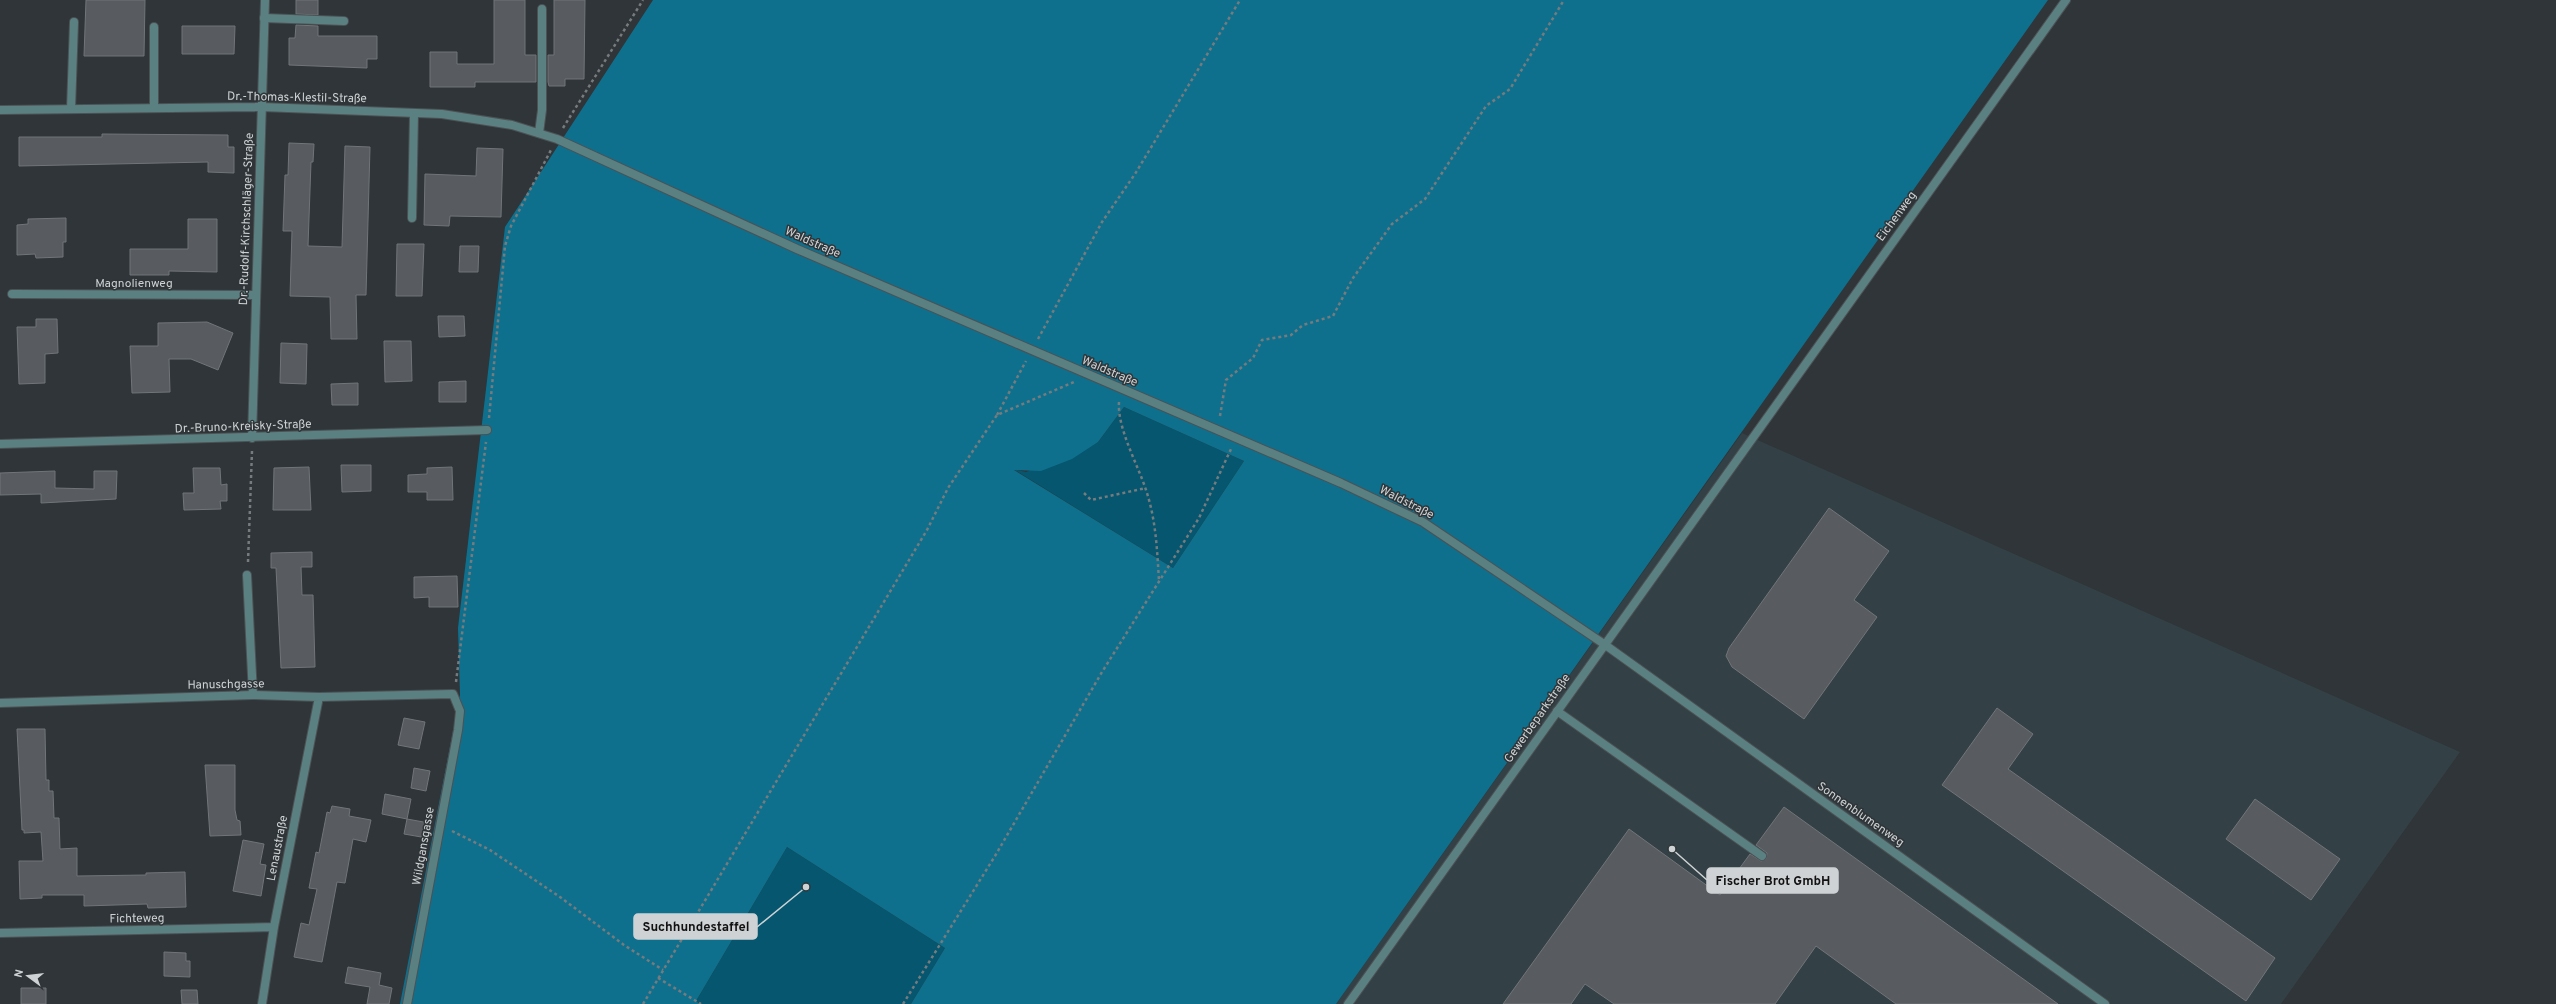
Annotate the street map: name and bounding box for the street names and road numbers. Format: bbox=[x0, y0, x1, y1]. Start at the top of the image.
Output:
street label: Dr.-Thomas-Klestil-Straße bbox=[227, 89, 367, 107]
street label: Dr.-Rudolf-Kirchschläger-Straße bbox=[236, 132, 258, 306]
street label: Eichenweg bbox=[1873, 188, 1920, 245]
street label: Waldstraße bbox=[782, 224, 843, 262]
street label: Magnolienweg bbox=[95, 276, 173, 292]
street label: Waldstraße bbox=[1079, 353, 1140, 391]
street label: Dr.-Bruno-Kreisky-Straße bbox=[174, 417, 312, 437]
street label: Waldstraße bbox=[1376, 482, 1437, 523]
street label: Gewerbeparkstraße bbox=[1501, 671, 1575, 766]
street label: Hanuschgasse bbox=[187, 676, 265, 694]
street label: Sonnenblumenweg bbox=[1814, 779, 1907, 851]
street label: Wildgansgasse bbox=[409, 806, 439, 887]
street label: Lenaustraße bbox=[264, 814, 292, 882]
street label: Fichteweg bbox=[109, 911, 165, 927]

